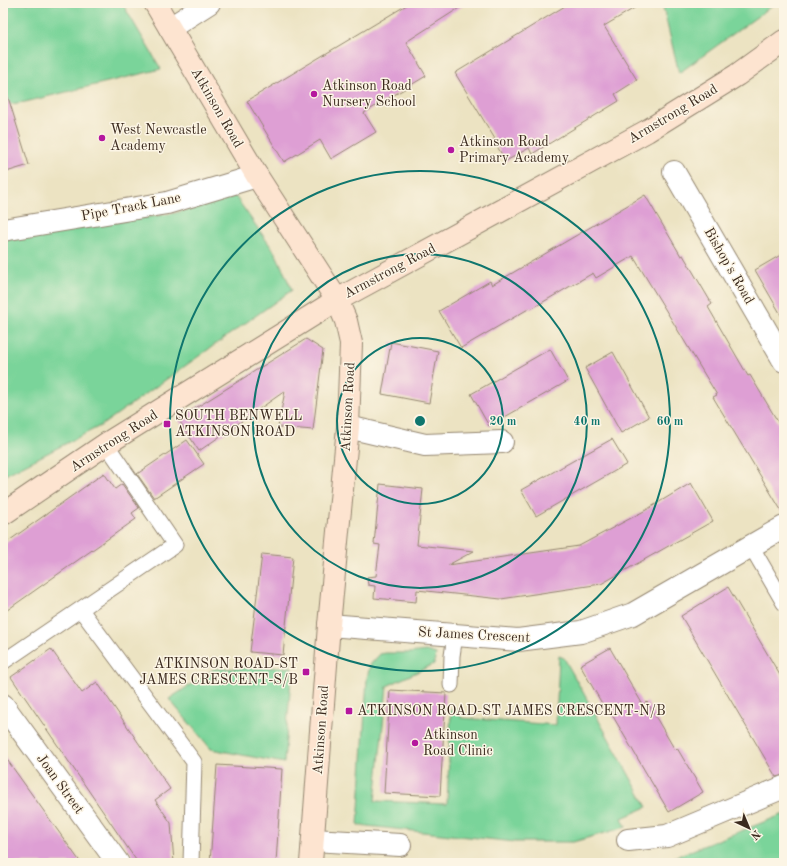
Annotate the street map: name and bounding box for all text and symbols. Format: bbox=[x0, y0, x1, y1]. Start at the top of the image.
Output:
street label: Atkinson Road bbox=[188, 66, 246, 150]
place label: Atkinson Road Nursery School bbox=[322, 79, 416, 109]
street label: Armstrong Road bbox=[626, 82, 720, 146]
marker: Atkinson Road Nursery School bbox=[309, 89, 319, 99]
place label: West Newcastle Academy bbox=[110, 123, 207, 153]
marker: West Newcastle Academy bbox=[97, 133, 107, 143]
place label: Atkinson Road Primary Academy bbox=[459, 135, 570, 165]
marker: Atkinson Road Primary Academy bbox=[446, 145, 456, 155]
street label: Pipe Track Lane bbox=[80, 190, 182, 224]
street label: Bishop's Road bbox=[701, 225, 757, 307]
street label: Armstrong Road bbox=[342, 241, 438, 301]
street label: Atkinson Road bbox=[339, 362, 357, 452]
street label: Armstrong Road bbox=[68, 408, 160, 474]
place label: SOUTH BENWELL ATKINSON ROAD bbox=[175, 409, 302, 439]
centre of rings bbox=[413, 414, 427, 428]
text: 20 m bbox=[490, 416, 517, 428]
text: 40 m bbox=[574, 416, 601, 428]
text: 60 m bbox=[657, 416, 684, 428]
marker: SOUTH BENWELL ATKINSON ROAD bbox=[162, 419, 172, 429]
street label: St James Crescent bbox=[418, 625, 530, 645]
place label: ATKINSON ROAD-ST JAMES CRESCENT-S/B bbox=[139, 657, 298, 687]
marker: ATKINSON ROAD-ST JAMES CRESCENT-S/B bbox=[301, 667, 311, 677]
street label: Atkinson Road bbox=[311, 685, 331, 775]
place label: ATKINSON ROAD-ST JAMES CRESCENT-N/B bbox=[357, 704, 666, 718]
marker: ATKINSON ROAD-ST JAMES CRESCENT-N/B bbox=[344, 706, 354, 716]
place label: Atkinson Road Clinic bbox=[423, 728, 493, 758]
marker: Atkinson Road Clinic bbox=[410, 738, 420, 748]
street label: Joan Street bbox=[34, 752, 86, 817]
north arrow bbox=[729, 808, 769, 848]
text: N bbox=[748, 827, 762, 841]

